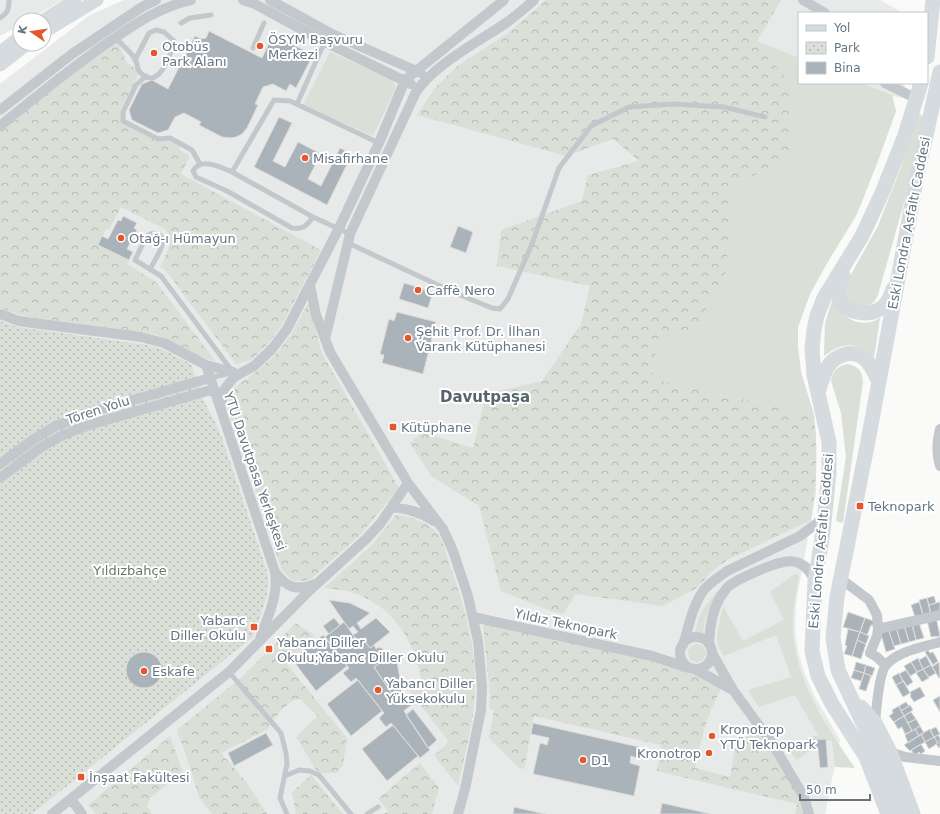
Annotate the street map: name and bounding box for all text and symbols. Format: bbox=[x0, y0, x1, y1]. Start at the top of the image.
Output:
north arrow bbox=[12, 12, 52, 52]
legend bbox=[798, 12, 928, 84]
text: Yol bbox=[833, 21, 850, 35]
text: K bbox=[15, 24, 30, 35]
place label: ÖSYM Başvuru Merkezi bbox=[268, 31, 363, 62]
place label: Otobüs Park Alanı bbox=[162, 39, 227, 69]
marker: ÖSYM Başvuru Merkezi bbox=[255, 41, 265, 51]
text: Park bbox=[834, 41, 860, 55]
marker: Otobüs Park Alanı bbox=[149, 48, 159, 58]
text: Bina bbox=[834, 61, 861, 75]
street label: Eski Londra Asfaltı Caddesi bbox=[885, 135, 933, 311]
place label: Misafirhane bbox=[313, 151, 388, 166]
marker: Misafirhane bbox=[300, 153, 310, 163]
place label: Otağ-ı Hümayun bbox=[129, 231, 236, 246]
marker: Otağ-ı Hümayun bbox=[116, 233, 126, 243]
place label: Caffè Nero bbox=[426, 283, 495, 298]
marker: Caffè Nero bbox=[413, 285, 423, 295]
place label: Şehit Prof. Dr. İlhan Varank Kütüphanesi bbox=[416, 324, 546, 354]
marker: Şehit Prof. Dr. İlhan Varank Kütüphanesi bbox=[403, 333, 413, 343]
district label: Davutpaşa bbox=[440, 388, 530, 406]
street label: YTU Davutpasa Yerleşkesi bbox=[220, 389, 289, 552]
street label: Tören Yolu bbox=[64, 393, 132, 428]
place label: Kütüphane bbox=[401, 420, 471, 435]
marker: Kütüphane bbox=[388, 422, 398, 432]
street label: Eski Londra Asfaltı Caddesi bbox=[806, 453, 836, 629]
place label: Teknopark bbox=[867, 499, 935, 514]
marker: Teknopark bbox=[855, 501, 865, 511]
park label: Yıldızbahçe bbox=[92, 563, 167, 578]
street label: Yıldız Teknopark bbox=[512, 606, 619, 642]
place label: Yabanc Diller Okulu bbox=[170, 613, 246, 643]
marker: Yabanc Diller Okulu bbox=[249, 622, 259, 632]
place label: Yabancı Diller Okulu;Yabanc Diller Okulu bbox=[276, 635, 444, 665]
marker: Yabancı Diller Okulu;Yabanc Diller Okulu bbox=[264, 644, 274, 654]
place label: Eskafe bbox=[152, 664, 195, 679]
marker: Eskafe bbox=[139, 666, 149, 676]
place label: Yabancı Diller Yüksekokulu bbox=[385, 676, 474, 706]
marker: Yabancı Diller Yüksekokulu bbox=[373, 685, 383, 695]
place label: Kronotrop YTÜ Teknopark bbox=[719, 722, 817, 752]
marker: Kronotrop YTÜ Teknopark bbox=[707, 731, 717, 741]
place label: Kronotrop bbox=[637, 746, 701, 761]
marker: Kronotrop bbox=[704, 748, 714, 758]
place label: D1 bbox=[591, 753, 609, 768]
marker: D1 bbox=[578, 755, 588, 765]
place label: İnşaat Fakültesi bbox=[89, 770, 190, 785]
marker: İnşaat Fakültesi bbox=[76, 772, 86, 782]
scale bar bbox=[800, 776, 870, 802]
text: 50 m bbox=[806, 783, 837, 797]

